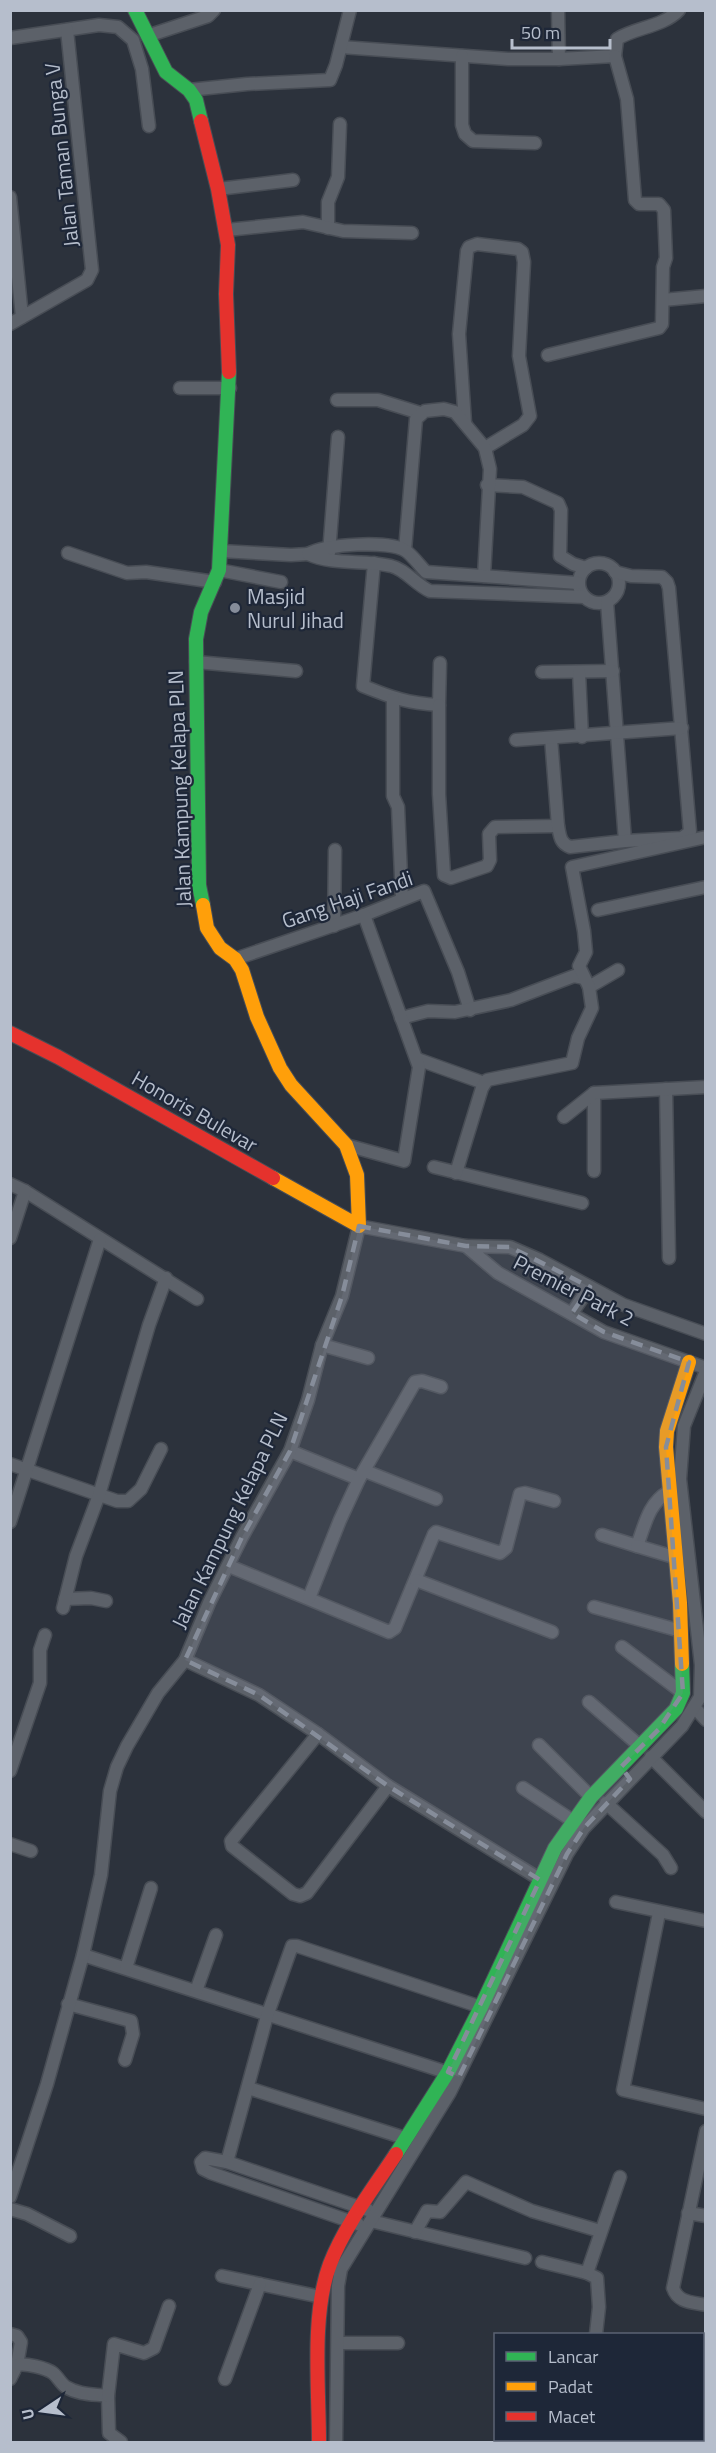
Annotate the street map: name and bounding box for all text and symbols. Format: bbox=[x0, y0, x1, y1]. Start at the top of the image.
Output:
scale bar bbox=[512, 12, 610, 50]
text: 50 m bbox=[521, 19, 560, 46]
street label: Jalan Taman Bunga V bbox=[35, 61, 87, 249]
place label: Masjid Nurul Jihad bbox=[247, 580, 344, 636]
marker: Masjid Nurul Jihad bbox=[228, 601, 242, 615]
street label: Jalan Kampung Kelapa PLN bbox=[159, 670, 199, 908]
street label: Gang Haji Fandi bbox=[277, 862, 417, 936]
street label: Honoris Bulevar bbox=[126, 1062, 264, 1160]
street label: Premier Park 2 bbox=[508, 1246, 640, 1334]
street label: Jalan Kampung Kelapa PLN bbox=[163, 1406, 295, 1634]
legend bbox=[494, 2333, 704, 2441]
text: Lancar bbox=[548, 2343, 598, 2370]
text: Padat bbox=[548, 2373, 593, 2400]
north arrow bbox=[12, 2381, 72, 2441]
text: Macet bbox=[548, 2403, 596, 2430]
text: U bbox=[15, 2407, 40, 2422]

